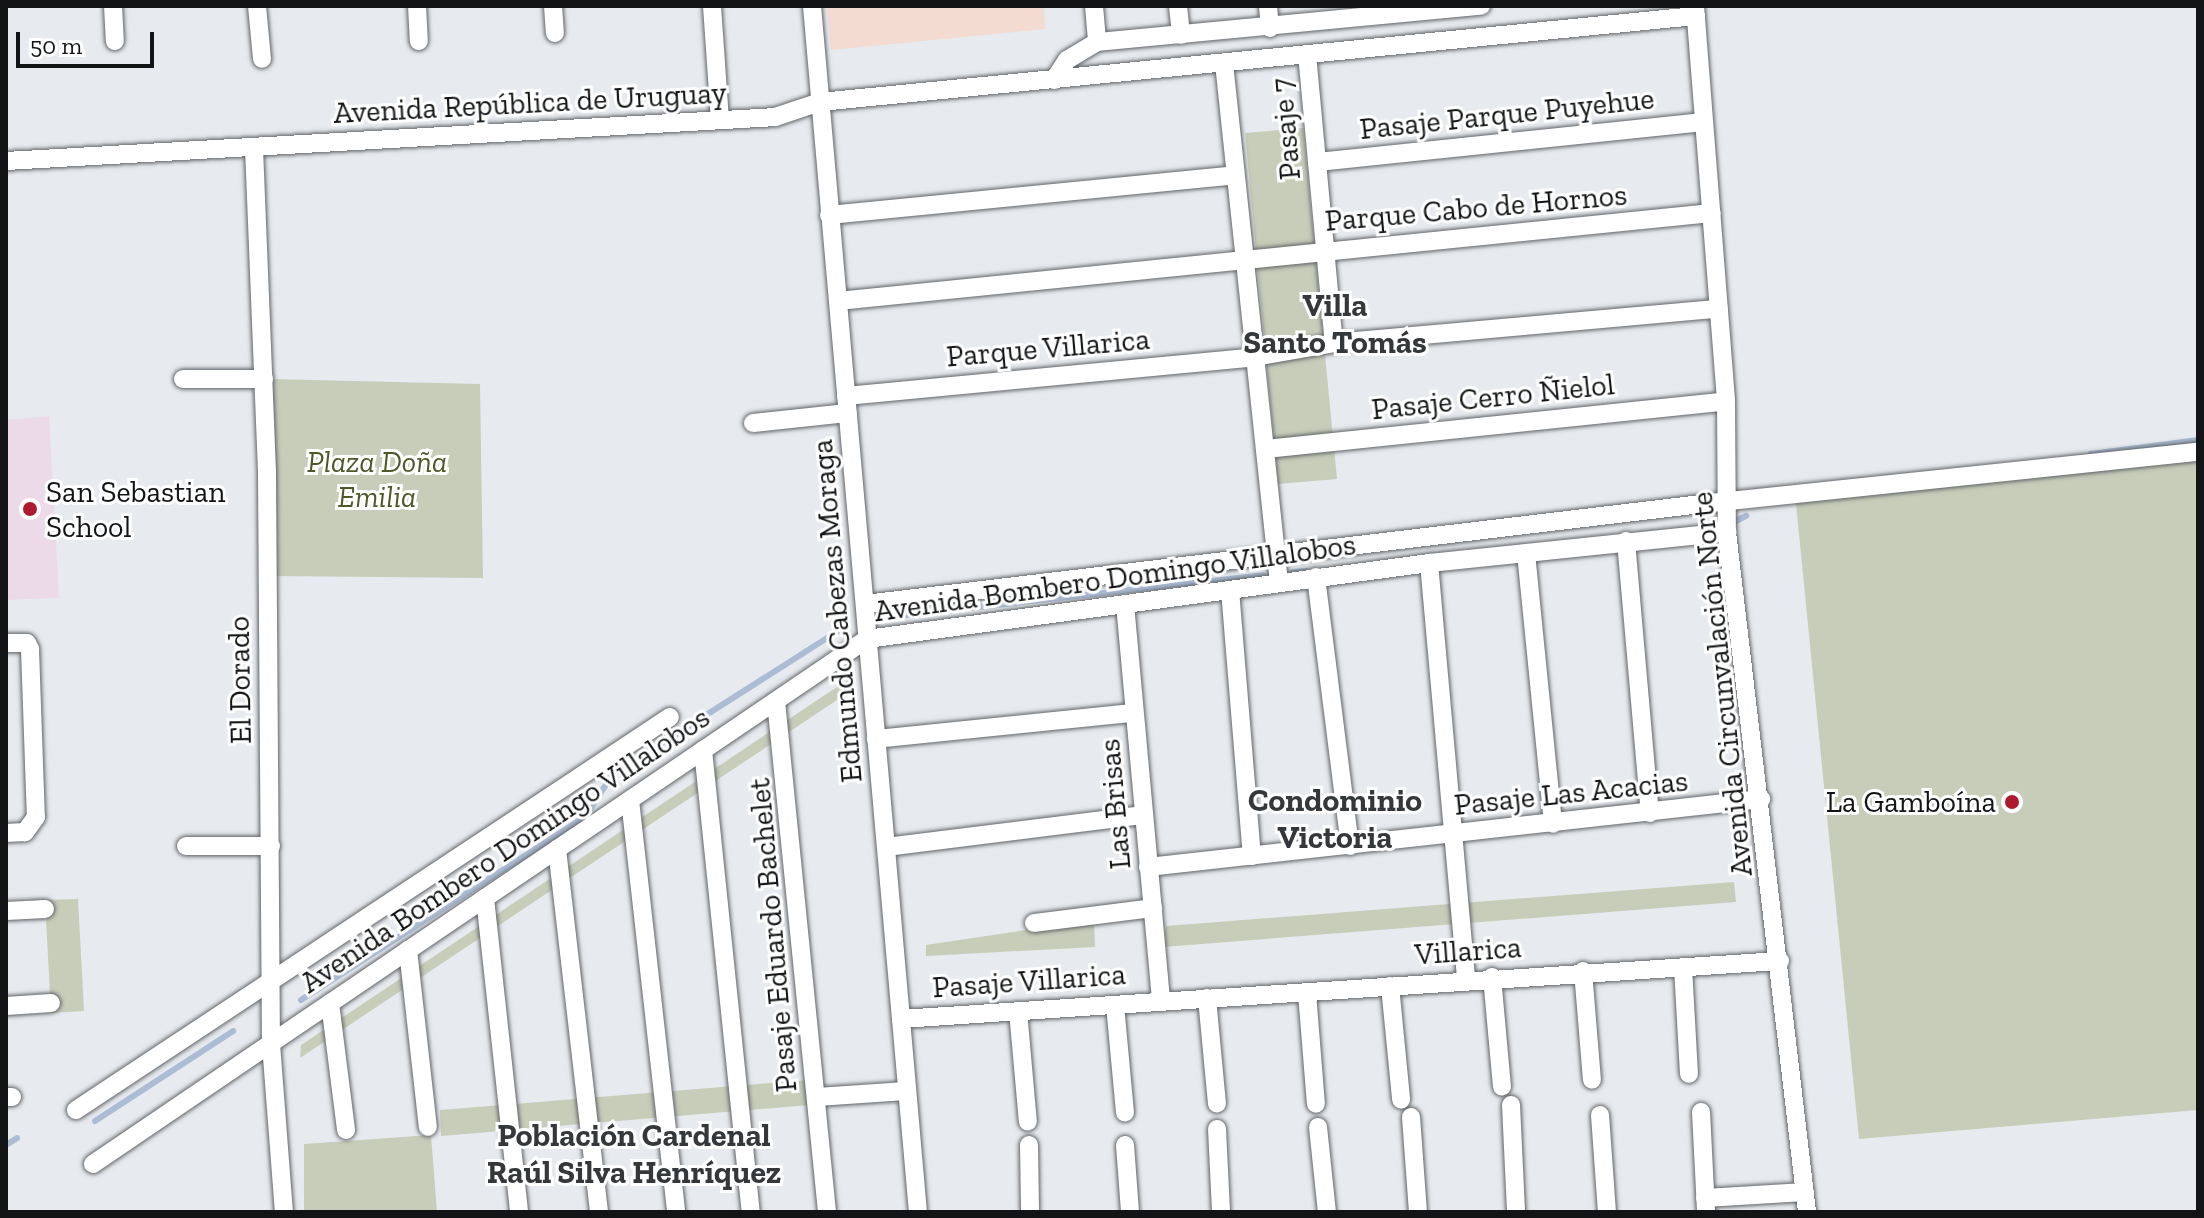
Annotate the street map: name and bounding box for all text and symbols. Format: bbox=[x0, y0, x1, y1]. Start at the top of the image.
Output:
scale bar bbox=[20, 16, 158, 66]
text: 50 m bbox=[30, 31, 82, 60]
street label: Avenida República de Uruguay bbox=[333, 75, 727, 131]
street label: Pasaje 7 bbox=[1264, 77, 1308, 181]
street label: Pasaje Parque Puyehue bbox=[1358, 81, 1656, 147]
street label: Parque Cabo de Hornos bbox=[1323, 177, 1629, 239]
district label: Villa Santo Tomás bbox=[1243, 287, 1427, 362]
street label: Parque Villarica bbox=[944, 321, 1152, 375]
street label: Pasaje Cerro Ñielol bbox=[1370, 366, 1616, 428]
street label: Edmundo Cabezas Moraga bbox=[804, 438, 870, 784]
park label: Plaza Doña Emilia bbox=[307, 444, 447, 514]
place label: San Sebastian School bbox=[46, 474, 225, 544]
street label: Avenida Circunvalación Norte bbox=[1684, 490, 1760, 878]
marker: San Sebastian School bbox=[21, 500, 39, 518]
street label: Avenida Bombero Domingo Villalobos bbox=[871, 526, 1359, 630]
street label: El Dorado bbox=[221, 616, 259, 744]
street label: Avenida Bombero Domingo Villalobos bbox=[293, 699, 717, 1001]
street label: Las Brisas bbox=[1091, 737, 1139, 871]
street label: Pasaje Las Acacias bbox=[1452, 763, 1690, 823]
street label: Pasaje Eduardo Bachelet bbox=[741, 777, 805, 1093]
district label: Condominio Victoria bbox=[1248, 782, 1422, 857]
place label: La Gamboína bbox=[1826, 784, 1996, 820]
marker: La Gamboína bbox=[2003, 793, 2021, 811]
street label: Villarica bbox=[1413, 929, 1523, 973]
street label: Pasaje Villarica bbox=[931, 956, 1127, 1006]
district label: Población Cardenal Raúl Silva Henríquez bbox=[487, 1117, 781, 1192]

